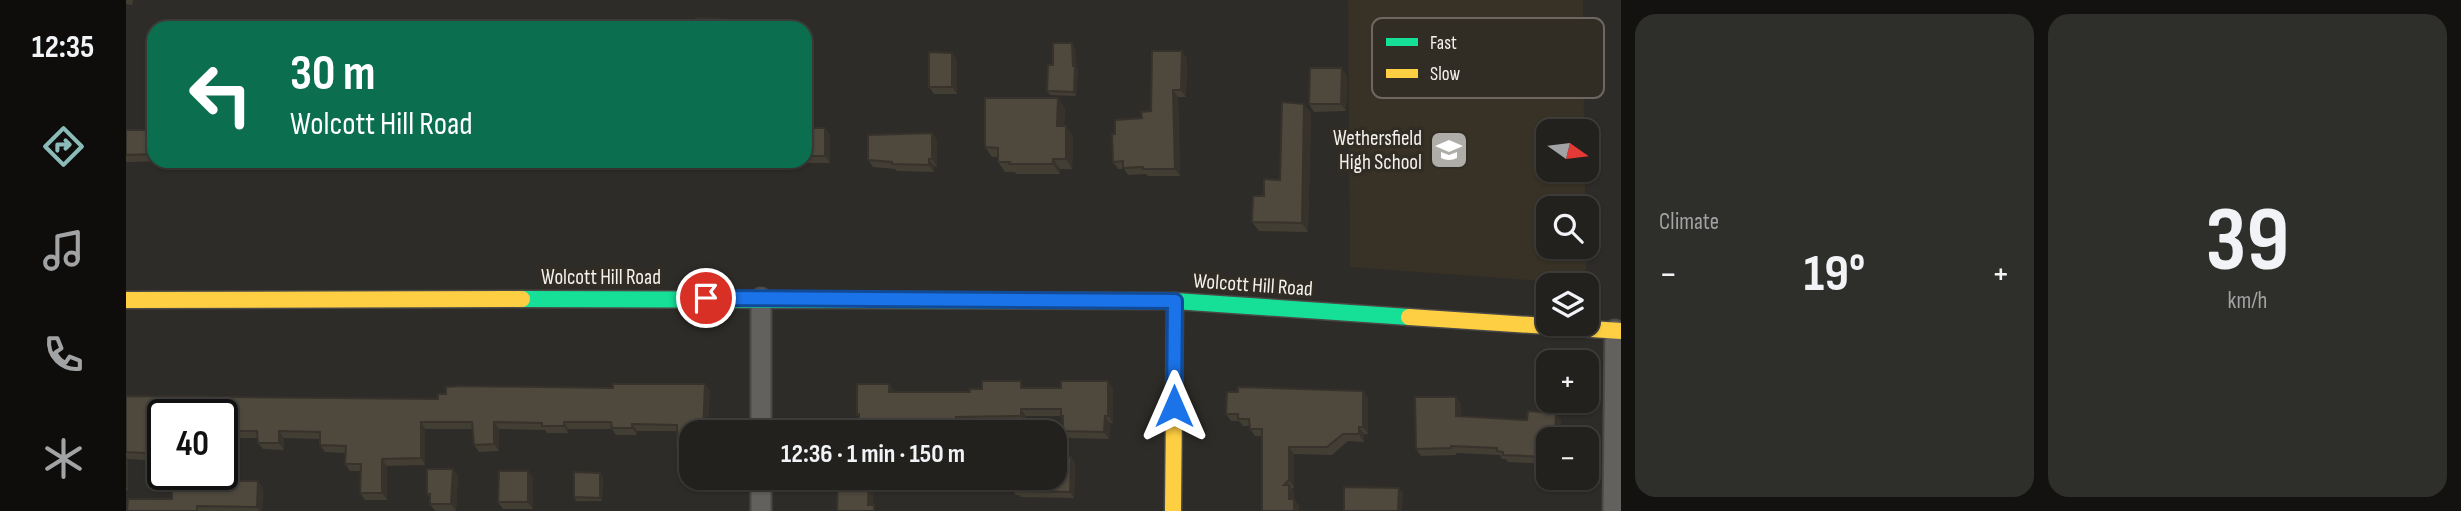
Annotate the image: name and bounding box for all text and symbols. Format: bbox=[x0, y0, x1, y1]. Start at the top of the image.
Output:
legend bbox=[1372, 18, 1604, 98]
text: 12:35 bbox=[32, 28, 94, 67]
text: Fast bbox=[1430, 32, 1457, 55]
text: 30 m bbox=[290, 45, 375, 104]
icon: left bbox=[175, 49, 266, 140]
text: Slow bbox=[1430, 63, 1460, 86]
text: Wolcott Hill Road bbox=[290, 105, 473, 144]
north arrow bbox=[1536, 119, 1600, 182]
map controls bbox=[1536, 119, 1599, 490]
icon: directions bbox=[39, 122, 88, 171]
place label: Wethersfield High School bbox=[1333, 126, 1422, 175]
school or university icon: Wethersfield High School bbox=[1428, 129, 1470, 171]
text: 39 bbox=[2206, 187, 2289, 296]
button: search bbox=[1536, 196, 1599, 259]
text: Climate bbox=[1659, 208, 1719, 236]
icon: music bbox=[39, 226, 88, 275]
text: 19° bbox=[1804, 243, 1865, 306]
text: − bbox=[1659, 252, 1678, 297]
text: + bbox=[1991, 252, 2010, 297]
street label: Wolcott Hill Road bbox=[541, 265, 661, 290]
pin bbox=[676, 268, 736, 328]
street label: Wolcott Hill Road bbox=[1192, 268, 1314, 302]
button: layers bbox=[1536, 273, 1599, 336]
icon: arrive bbox=[687, 279, 725, 317]
text: km/h bbox=[2228, 287, 2267, 315]
icon: phone bbox=[39, 330, 88, 379]
button: + bbox=[1536, 350, 1599, 413]
position arrow bbox=[1137, 369, 1211, 443]
speed limit sign: 40 bbox=[147, 399, 238, 490]
button: − bbox=[1536, 427, 1599, 490]
icon: climate bbox=[39, 434, 88, 483]
text: 12:36 · 1 min · 150 m bbox=[781, 439, 965, 470]

